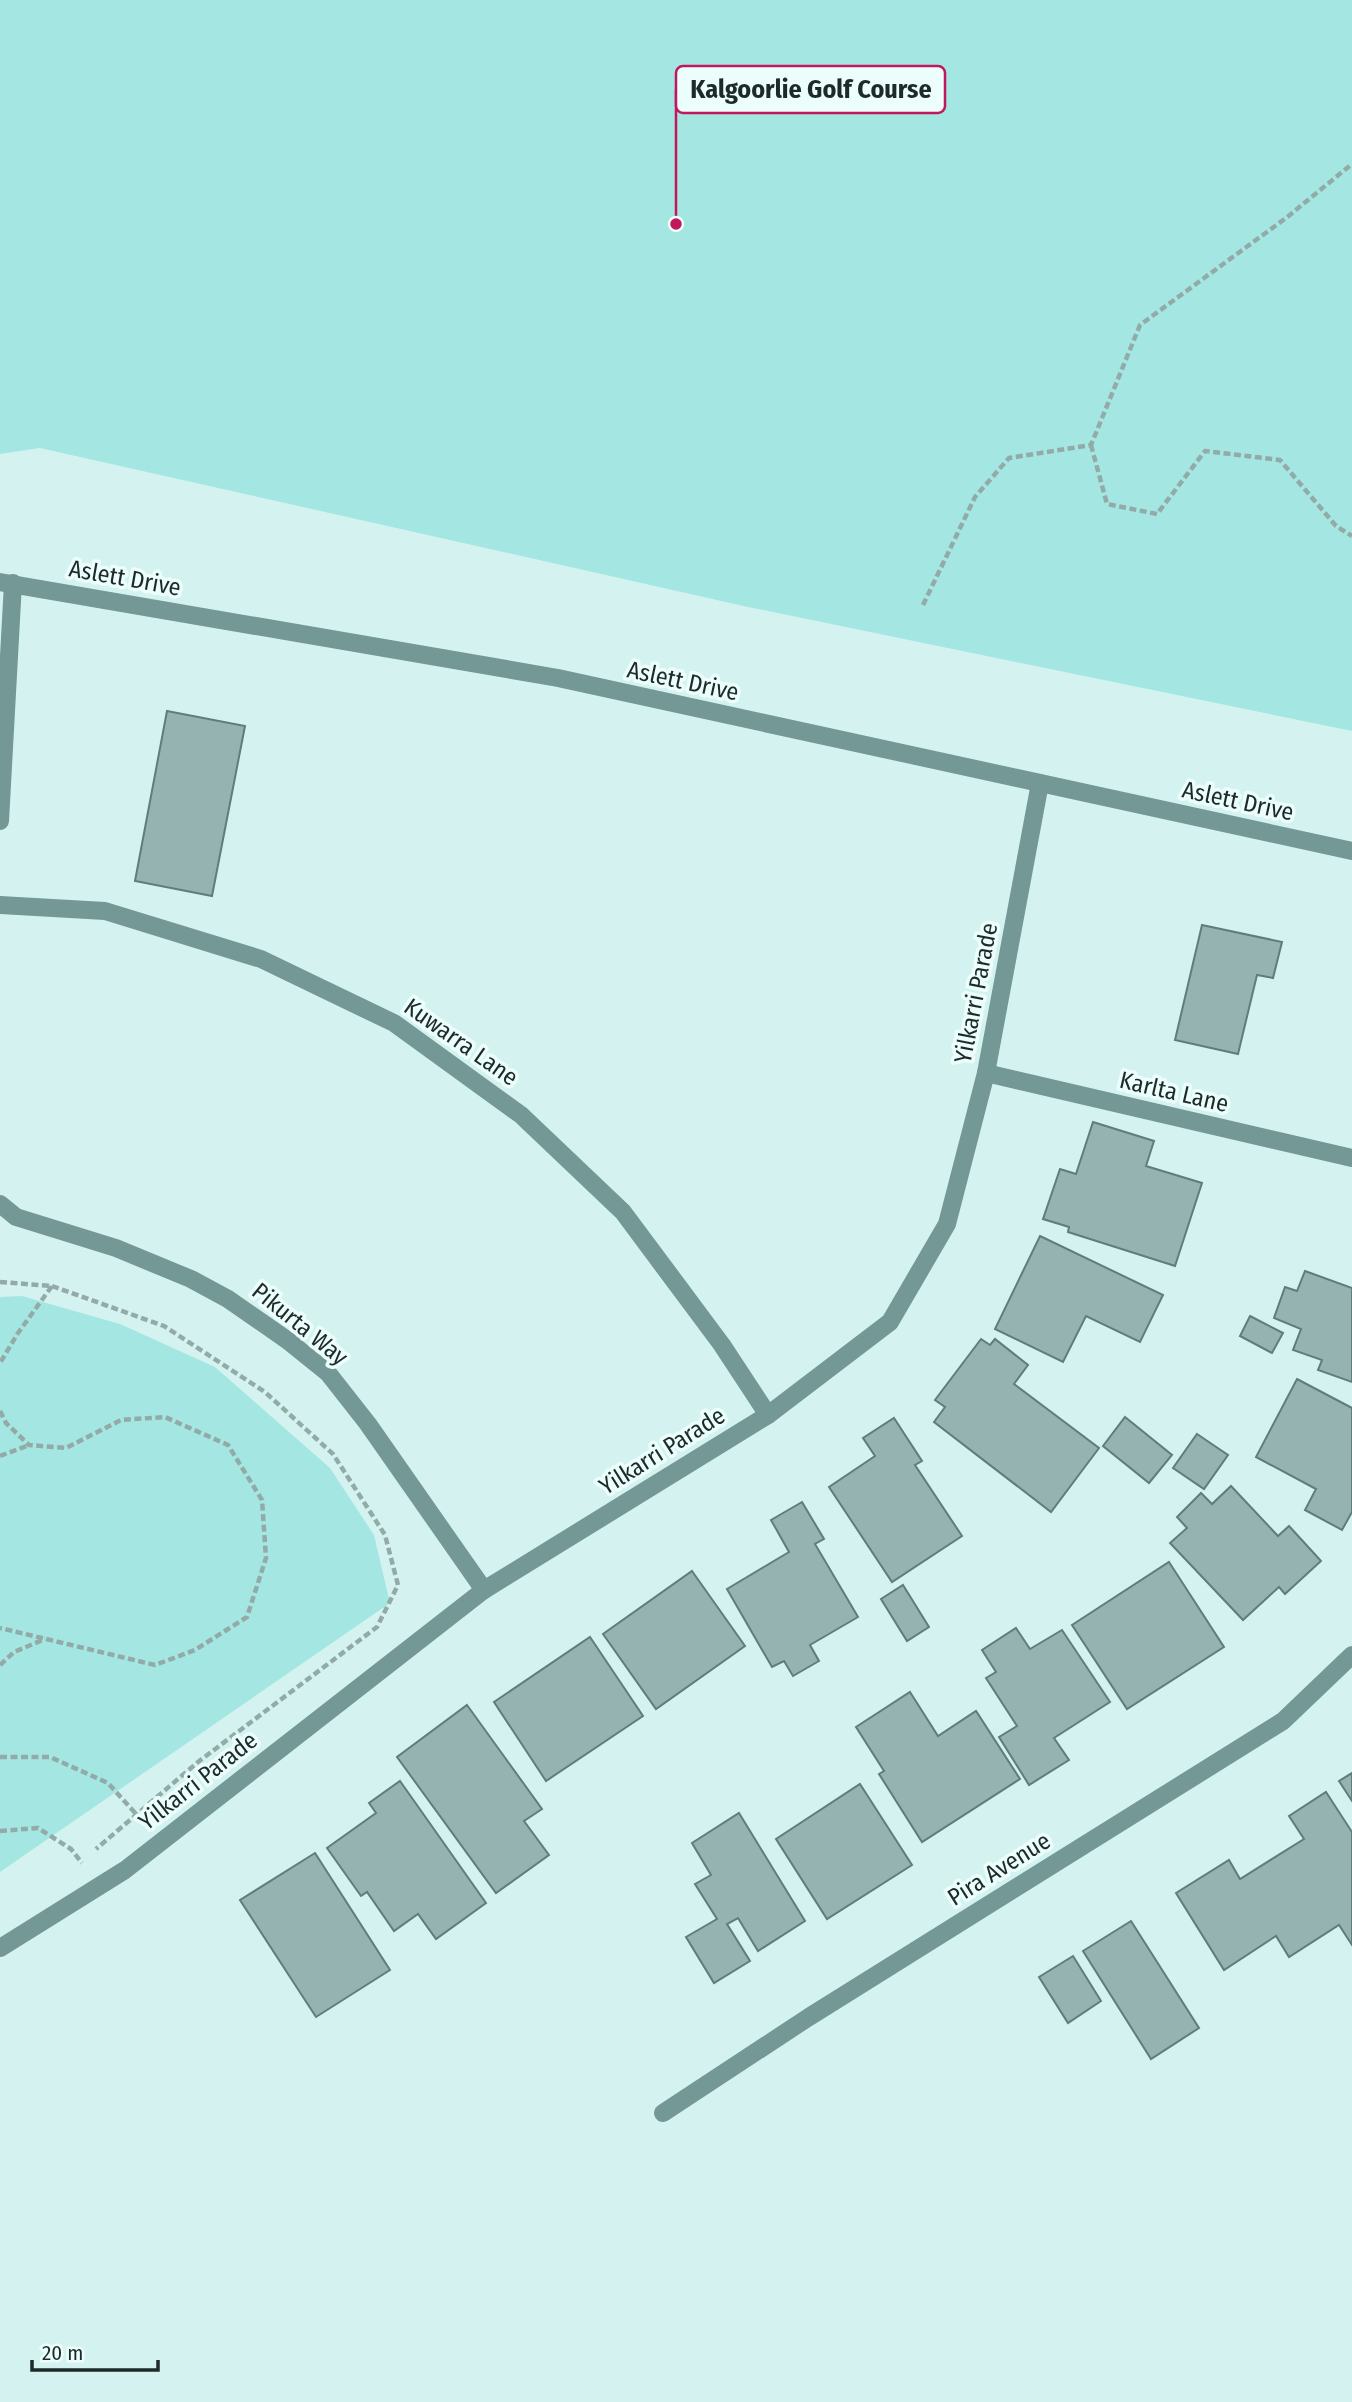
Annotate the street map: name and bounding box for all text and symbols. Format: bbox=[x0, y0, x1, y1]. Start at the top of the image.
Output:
callout: Kalgoorlie Golf Course bbox=[676, 66, 945, 113]
text: Kalgoorlie Golf Course bbox=[690, 74, 932, 105]
street label: Aslett Drive bbox=[67, 554, 183, 602]
street label: Aslett Drive bbox=[625, 656, 741, 706]
street label: Aslett Drive bbox=[1180, 776, 1296, 826]
street label: Yilkarri Parade bbox=[949, 920, 1003, 1066]
street label: Kuwarra Lane bbox=[399, 993, 523, 1091]
street label: Karlta Lane bbox=[1117, 1066, 1231, 1118]
street label: Pikurta Way bbox=[247, 1277, 354, 1371]
street label: Yilkarri Parade bbox=[594, 1401, 730, 1501]
street label: Yilkarri Parade bbox=[133, 1726, 263, 1836]
street label: Pira Avenue bbox=[942, 1826, 1056, 1912]
scale bar bbox=[32, 2328, 158, 2372]
text: 20 m bbox=[42, 2340, 83, 2366]

